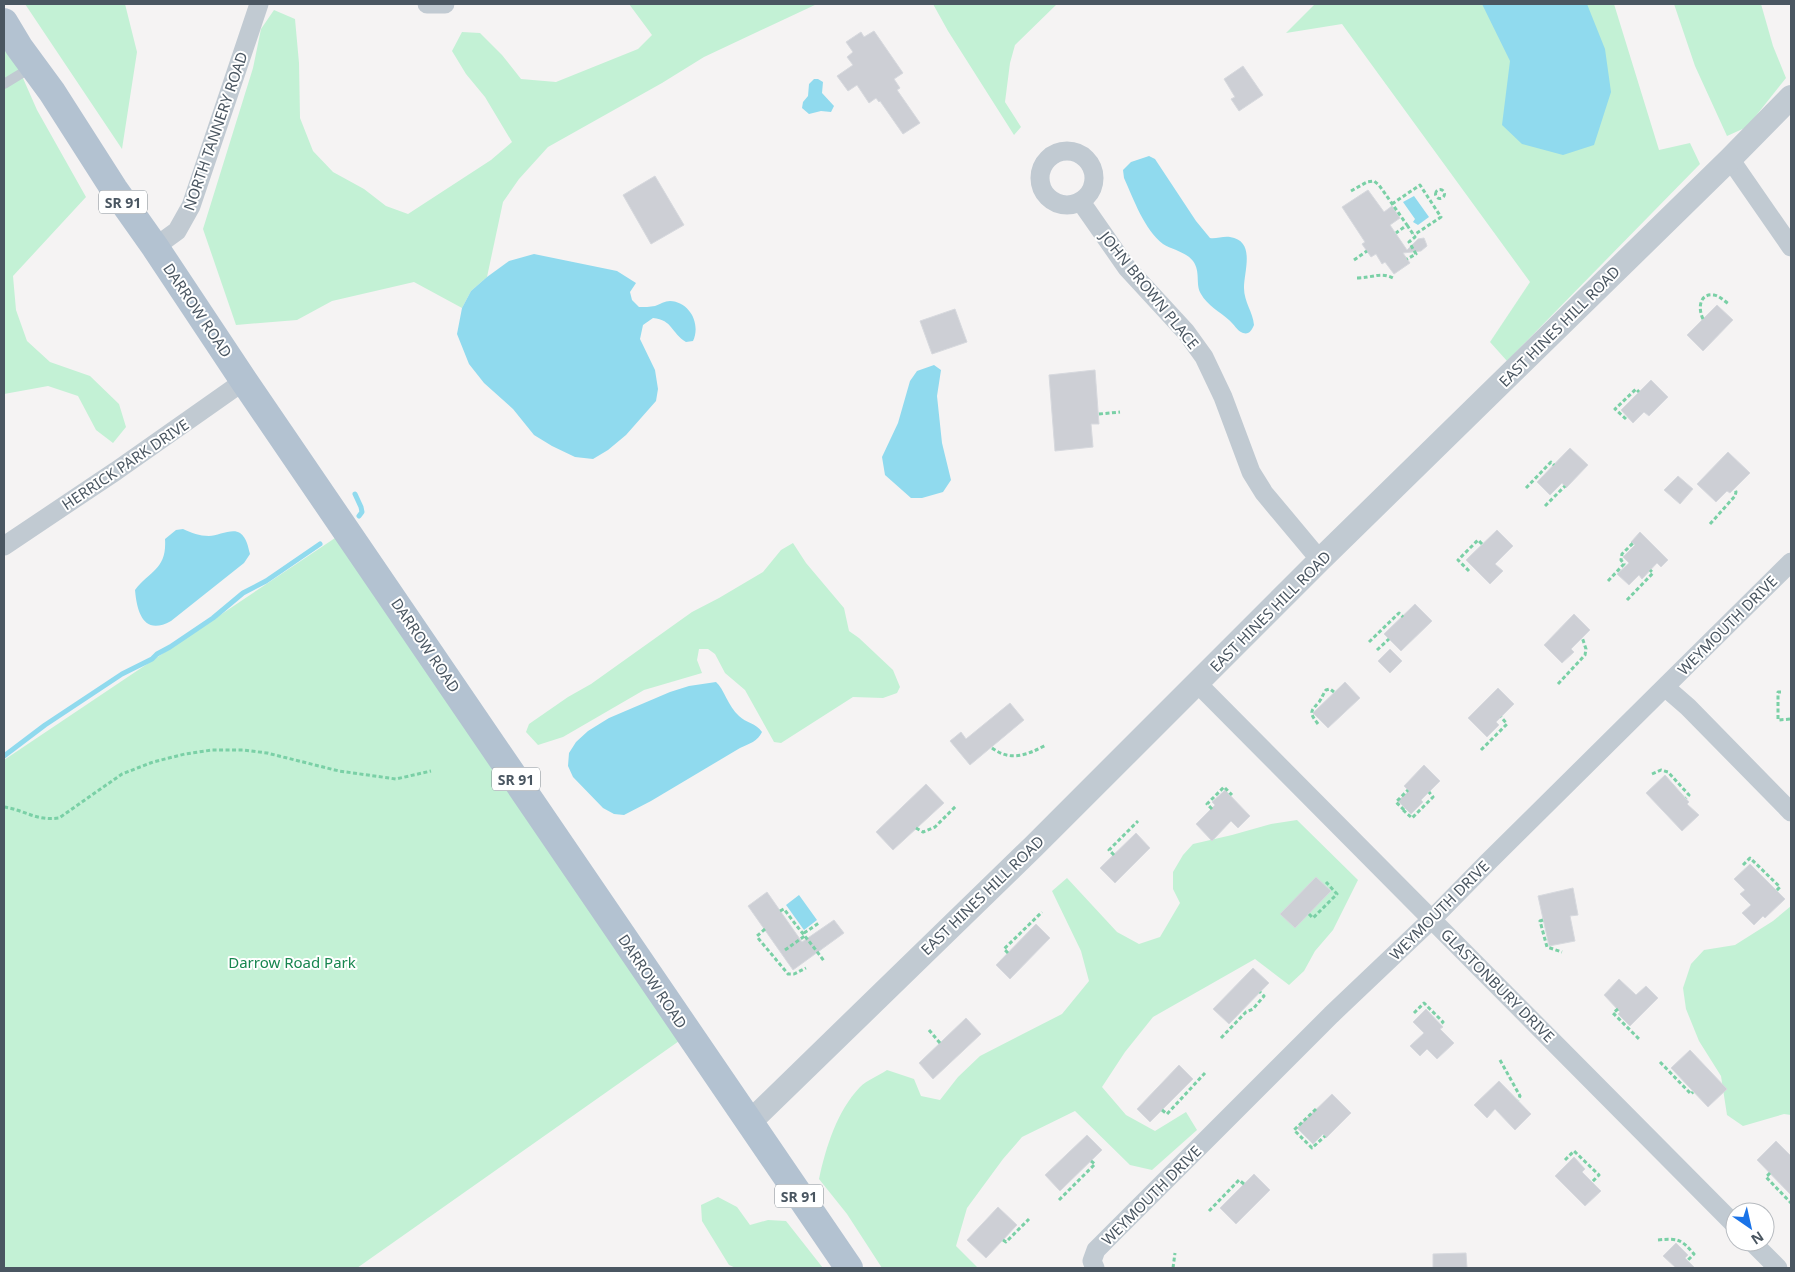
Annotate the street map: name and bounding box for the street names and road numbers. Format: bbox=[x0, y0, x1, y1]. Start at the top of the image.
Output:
street label: NORTH TANNERY ROAD bbox=[178, 49, 252, 213]
road number: SR 91 bbox=[99, 190, 147, 213]
street label: JOHN BROWN PLACE bbox=[1095, 225, 1204, 353]
street label: DARROW ROAD bbox=[159, 259, 237, 361]
street label: EAST HINES HILL ROAD bbox=[1494, 261, 1624, 391]
street label: HERRICK PARK DRIVE bbox=[58, 414, 192, 514]
street label: EAST HINES HILL ROAD bbox=[1205, 546, 1335, 676]
street label: WEYMOUTH DRIVE bbox=[1673, 571, 1781, 679]
street label: DARROW ROAD bbox=[387, 594, 465, 696]
road number: SR 91 bbox=[492, 768, 540, 791]
street label: EAST HINES HILL ROAD bbox=[916, 831, 1048, 959]
street label: WEYMOUTH DRIVE bbox=[1385, 856, 1493, 964]
street label: GLASTONBURY DRIVE bbox=[1437, 924, 1559, 1046]
street label: DARROW ROAD bbox=[614, 930, 692, 1032]
street label: WEYMOUTH DRIVE bbox=[1097, 1141, 1205, 1249]
road number: SR 91 bbox=[775, 1184, 823, 1208]

